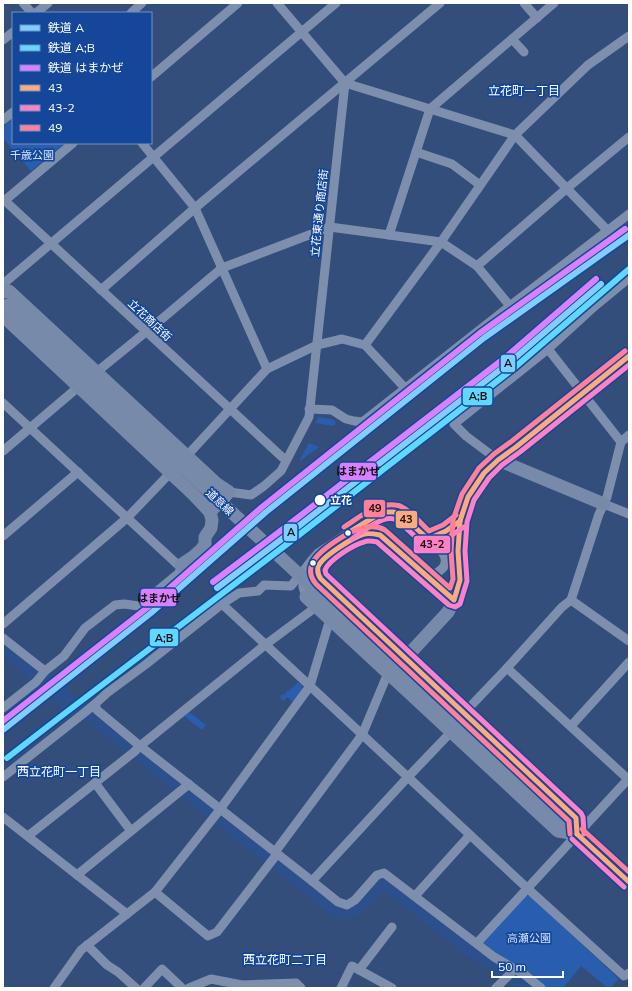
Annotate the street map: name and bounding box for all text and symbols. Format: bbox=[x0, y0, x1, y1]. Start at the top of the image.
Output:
legend bbox=[12, 12, 152, 144]
text: 鉄道 A bbox=[48, 20, 84, 35]
text: 鉄道 A;B bbox=[48, 40, 95, 55]
text: 鉄道 はまかぜ bbox=[48, 60, 123, 75]
text: 43 bbox=[48, 80, 62, 95]
district label: 立花町一丁目 bbox=[488, 83, 560, 98]
text: 43-2 bbox=[48, 100, 75, 115]
text: 49 bbox=[48, 120, 62, 135]
park label: 千歳公園 bbox=[10, 148, 54, 162]
street label: 立花東通り商店街 bbox=[307, 169, 331, 257]
street label: 立花商店街 bbox=[125, 296, 175, 344]
line badge: A bbox=[500, 354, 516, 373]
text: A bbox=[504, 356, 513, 370]
line badge: A;B bbox=[462, 387, 493, 406]
text: A;B bbox=[469, 389, 488, 403]
line badge: はまかぜ bbox=[339, 462, 377, 481]
text: はまかぜ bbox=[336, 464, 380, 478]
street label: 道意線 bbox=[203, 486, 237, 518]
marker: 立花 bbox=[313, 493, 327, 507]
place label: 立花 bbox=[330, 493, 352, 507]
line badge: 49 bbox=[363, 499, 386, 518]
text: 49 bbox=[368, 501, 382, 515]
line badge: 43 bbox=[395, 510, 418, 529]
text: 43 bbox=[399, 512, 413, 526]
line badge: A bbox=[283, 523, 298, 542]
text: A bbox=[287, 525, 296, 539]
unlabelled marker bbox=[343, 528, 353, 538]
line badge: 43-2 bbox=[413, 535, 451, 554]
text: 43-2 bbox=[420, 537, 445, 551]
unlabelled marker bbox=[308, 558, 318, 568]
line badge: はまかぜ bbox=[140, 588, 177, 607]
text: はまかぜ bbox=[137, 591, 181, 605]
line badge: A;B bbox=[149, 628, 179, 647]
text: A;B bbox=[155, 631, 174, 645]
district label: 西立花町一丁目 bbox=[17, 764, 101, 779]
park label: 高瀬公園 bbox=[507, 931, 551, 945]
district label: 西立花町二丁目 bbox=[243, 952, 327, 967]
scale bar bbox=[492, 953, 563, 979]
text: 50 m bbox=[498, 959, 526, 974]

